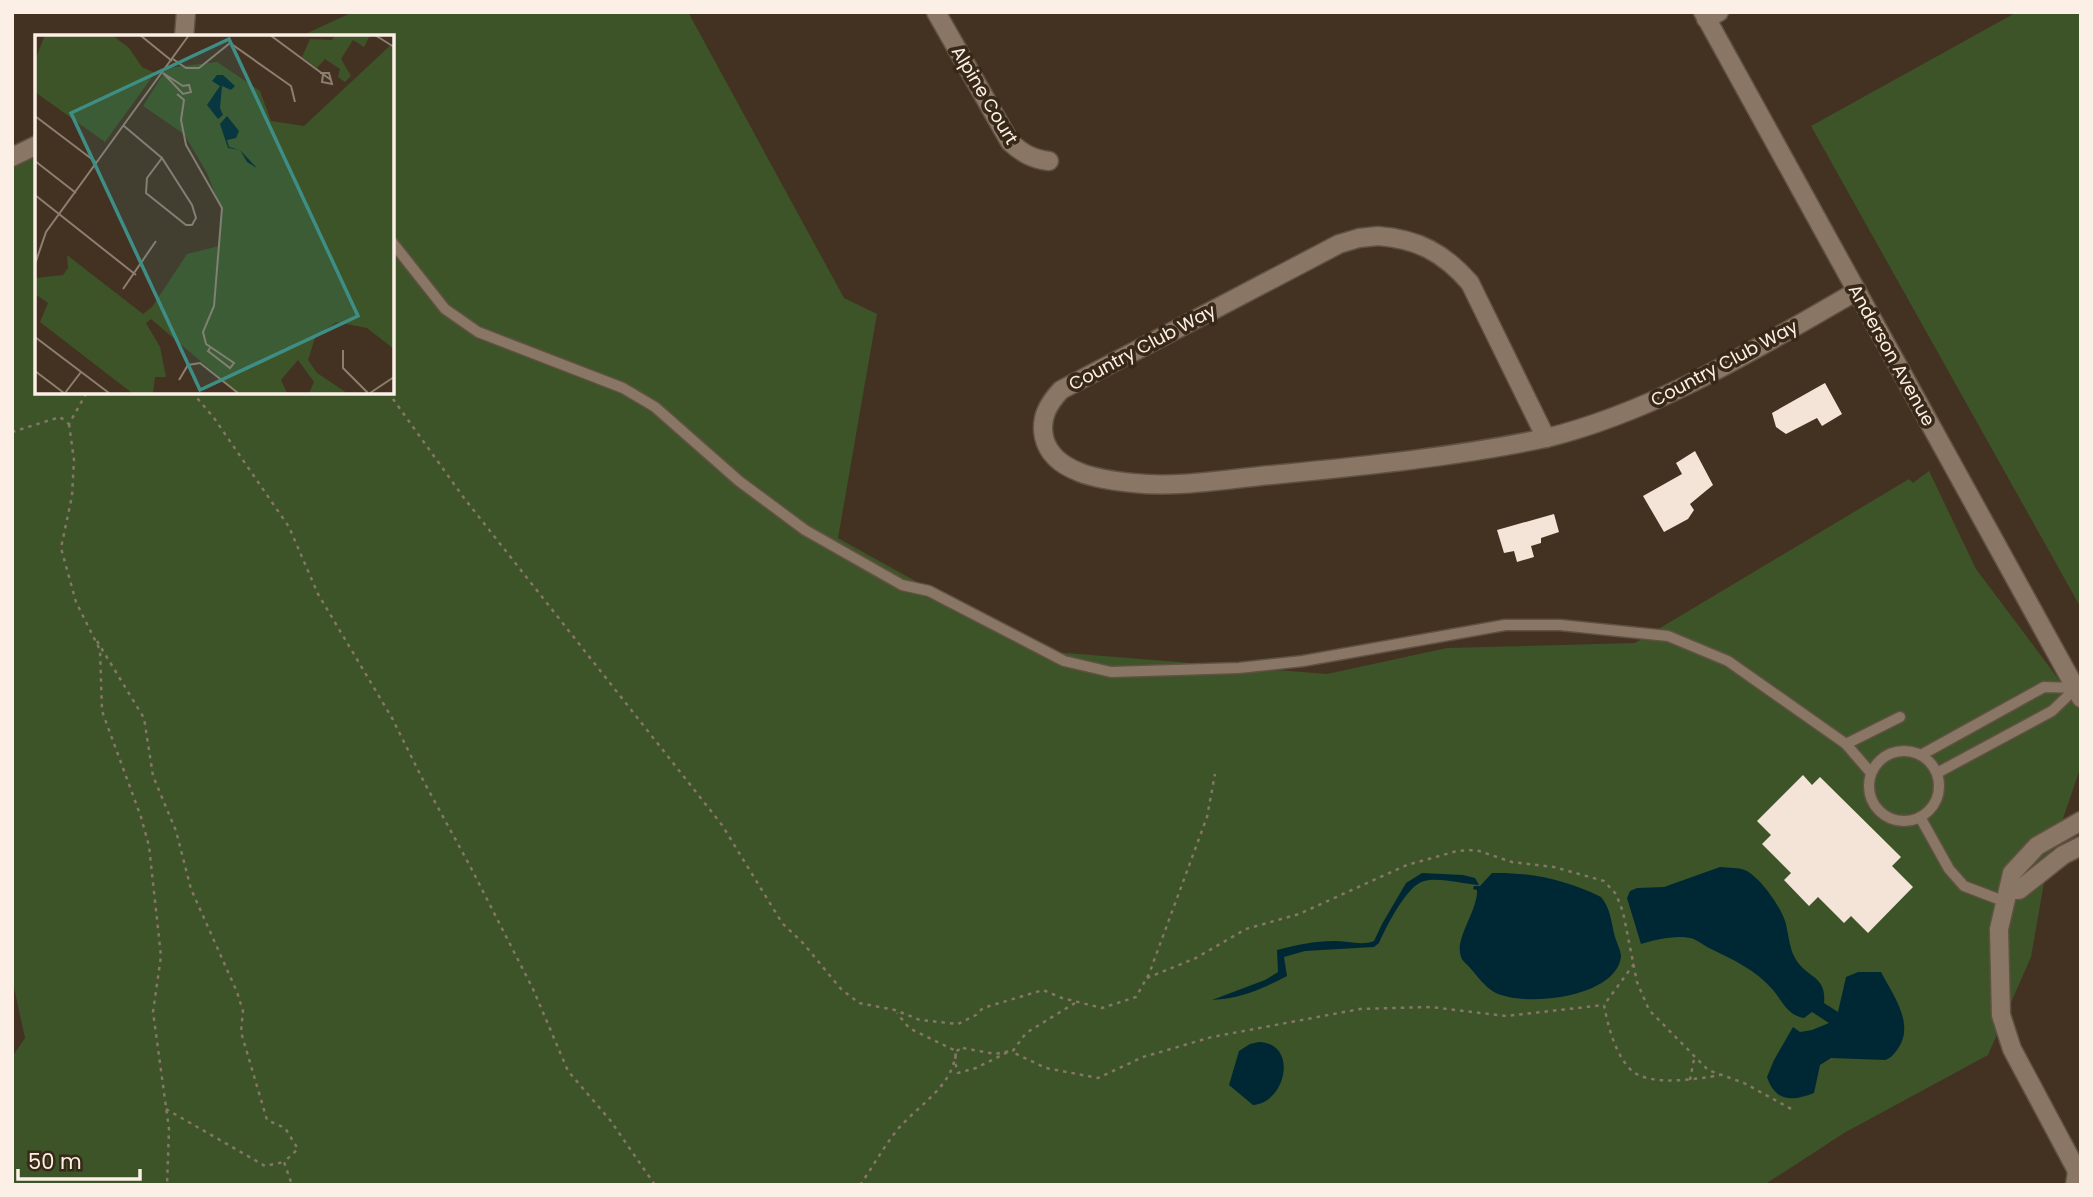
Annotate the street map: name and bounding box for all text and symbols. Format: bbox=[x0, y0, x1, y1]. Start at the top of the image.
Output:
inset map bbox=[35, 35, 394, 394]
street label: Alpine Court bbox=[946, 41, 1024, 149]
street label: Anderson Avenue bbox=[1843, 280, 1941, 430]
street label: Country Club Way bbox=[1064, 298, 1220, 396]
street label: Country Club Way bbox=[1646, 314, 1802, 412]
scale bar bbox=[18, 1138, 140, 1182]
text: 50 m bbox=[28, 1147, 82, 1176]

